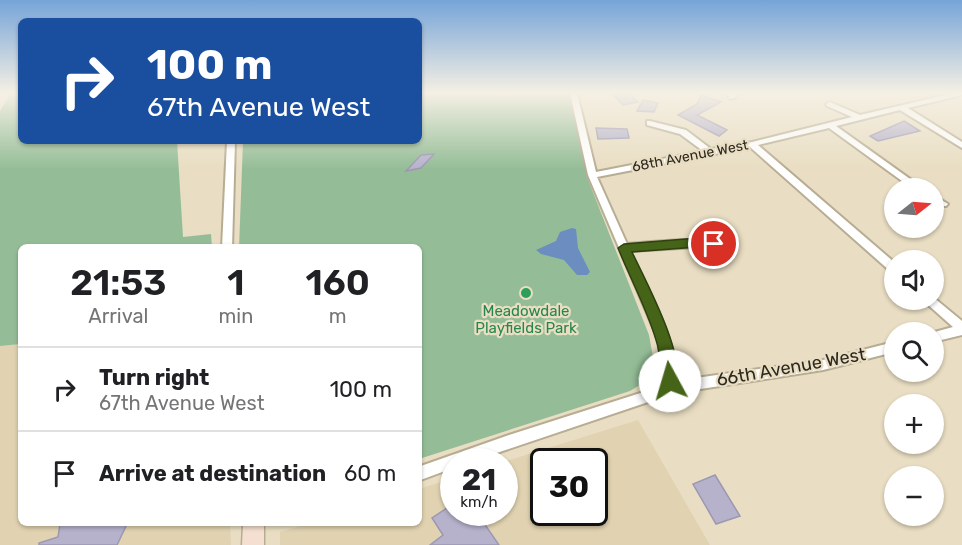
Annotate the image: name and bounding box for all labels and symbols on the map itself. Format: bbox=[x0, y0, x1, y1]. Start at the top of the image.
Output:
street label: 68th Avenue West bbox=[630, 136, 750, 176]
north arrow bbox=[884, 178, 944, 238]
pin bbox=[688, 218, 739, 269]
marker: Meadowdale Playfields Park bbox=[519, 286, 533, 300]
place label: Meadowdale Playfields Park bbox=[475, 302, 577, 337]
street label: 66th Avenue West bbox=[715, 343, 867, 391]
position arrow bbox=[638, 349, 702, 413]
speed limit sign: 30 bbox=[530, 448, 608, 526]

